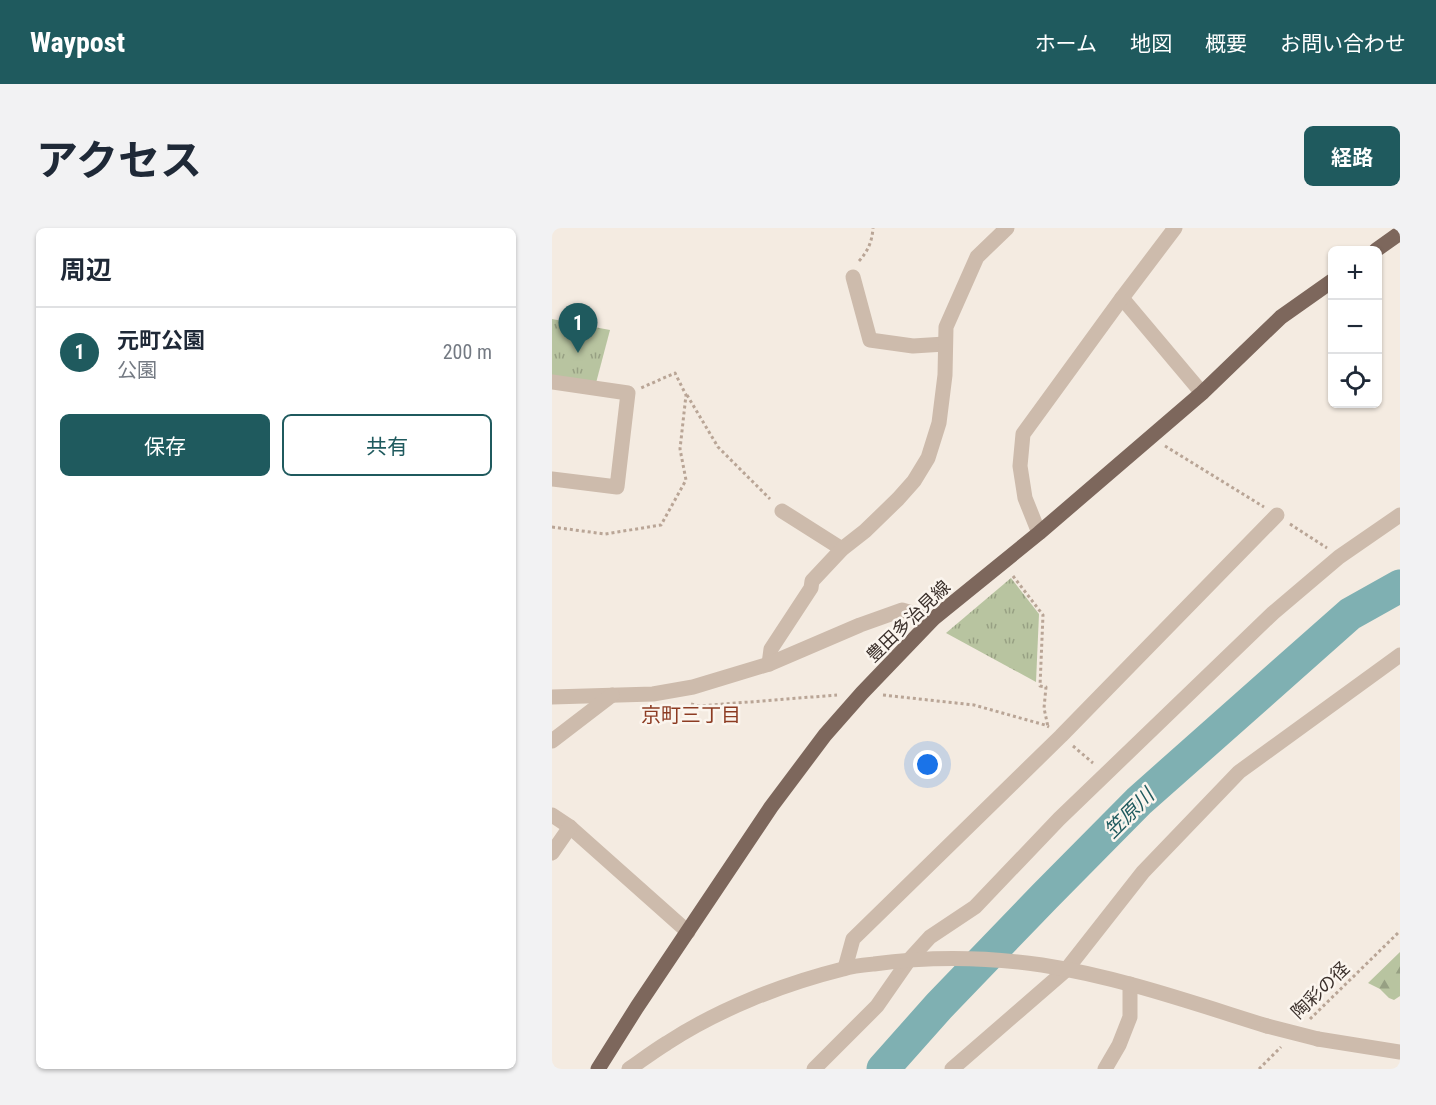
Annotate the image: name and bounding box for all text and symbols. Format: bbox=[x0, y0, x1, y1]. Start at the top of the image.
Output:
text: Waypost bbox=[30, 26, 125, 59]
text: ホーム bbox=[1035, 32, 1097, 56]
text: 地図 bbox=[1130, 32, 1172, 56]
text: 概要 bbox=[1205, 32, 1247, 56]
text: お問い合わせ bbox=[1280, 32, 1406, 56]
button: 経路 bbox=[1304, 126, 1400, 186]
text: アクセス bbox=[36, 136, 202, 185]
map controls bbox=[1328, 246, 1382, 408]
button: + bbox=[1328, 246, 1382, 300]
text: 周辺 bbox=[60, 255, 112, 285]
button: − bbox=[1328, 300, 1382, 354]
pin: 1 bbox=[558, 304, 598, 353]
text: 元町公園 bbox=[117, 328, 205, 353]
text: 1 bbox=[74, 340, 85, 364]
text: 200 m bbox=[443, 340, 492, 364]
button: locate bbox=[1328, 354, 1382, 408]
text: 公園 bbox=[117, 358, 157, 382]
button: 保存 bbox=[60, 414, 270, 476]
button: 共有 bbox=[282, 414, 492, 476]
street label: 豊田多治見線 bbox=[862, 576, 954, 666]
district label: 京町三丁目 bbox=[641, 703, 741, 727]
your location bbox=[913, 750, 942, 779]
water label: 笠原川 bbox=[1099, 782, 1160, 843]
street label: 陶彩の径 bbox=[1287, 957, 1353, 1023]

